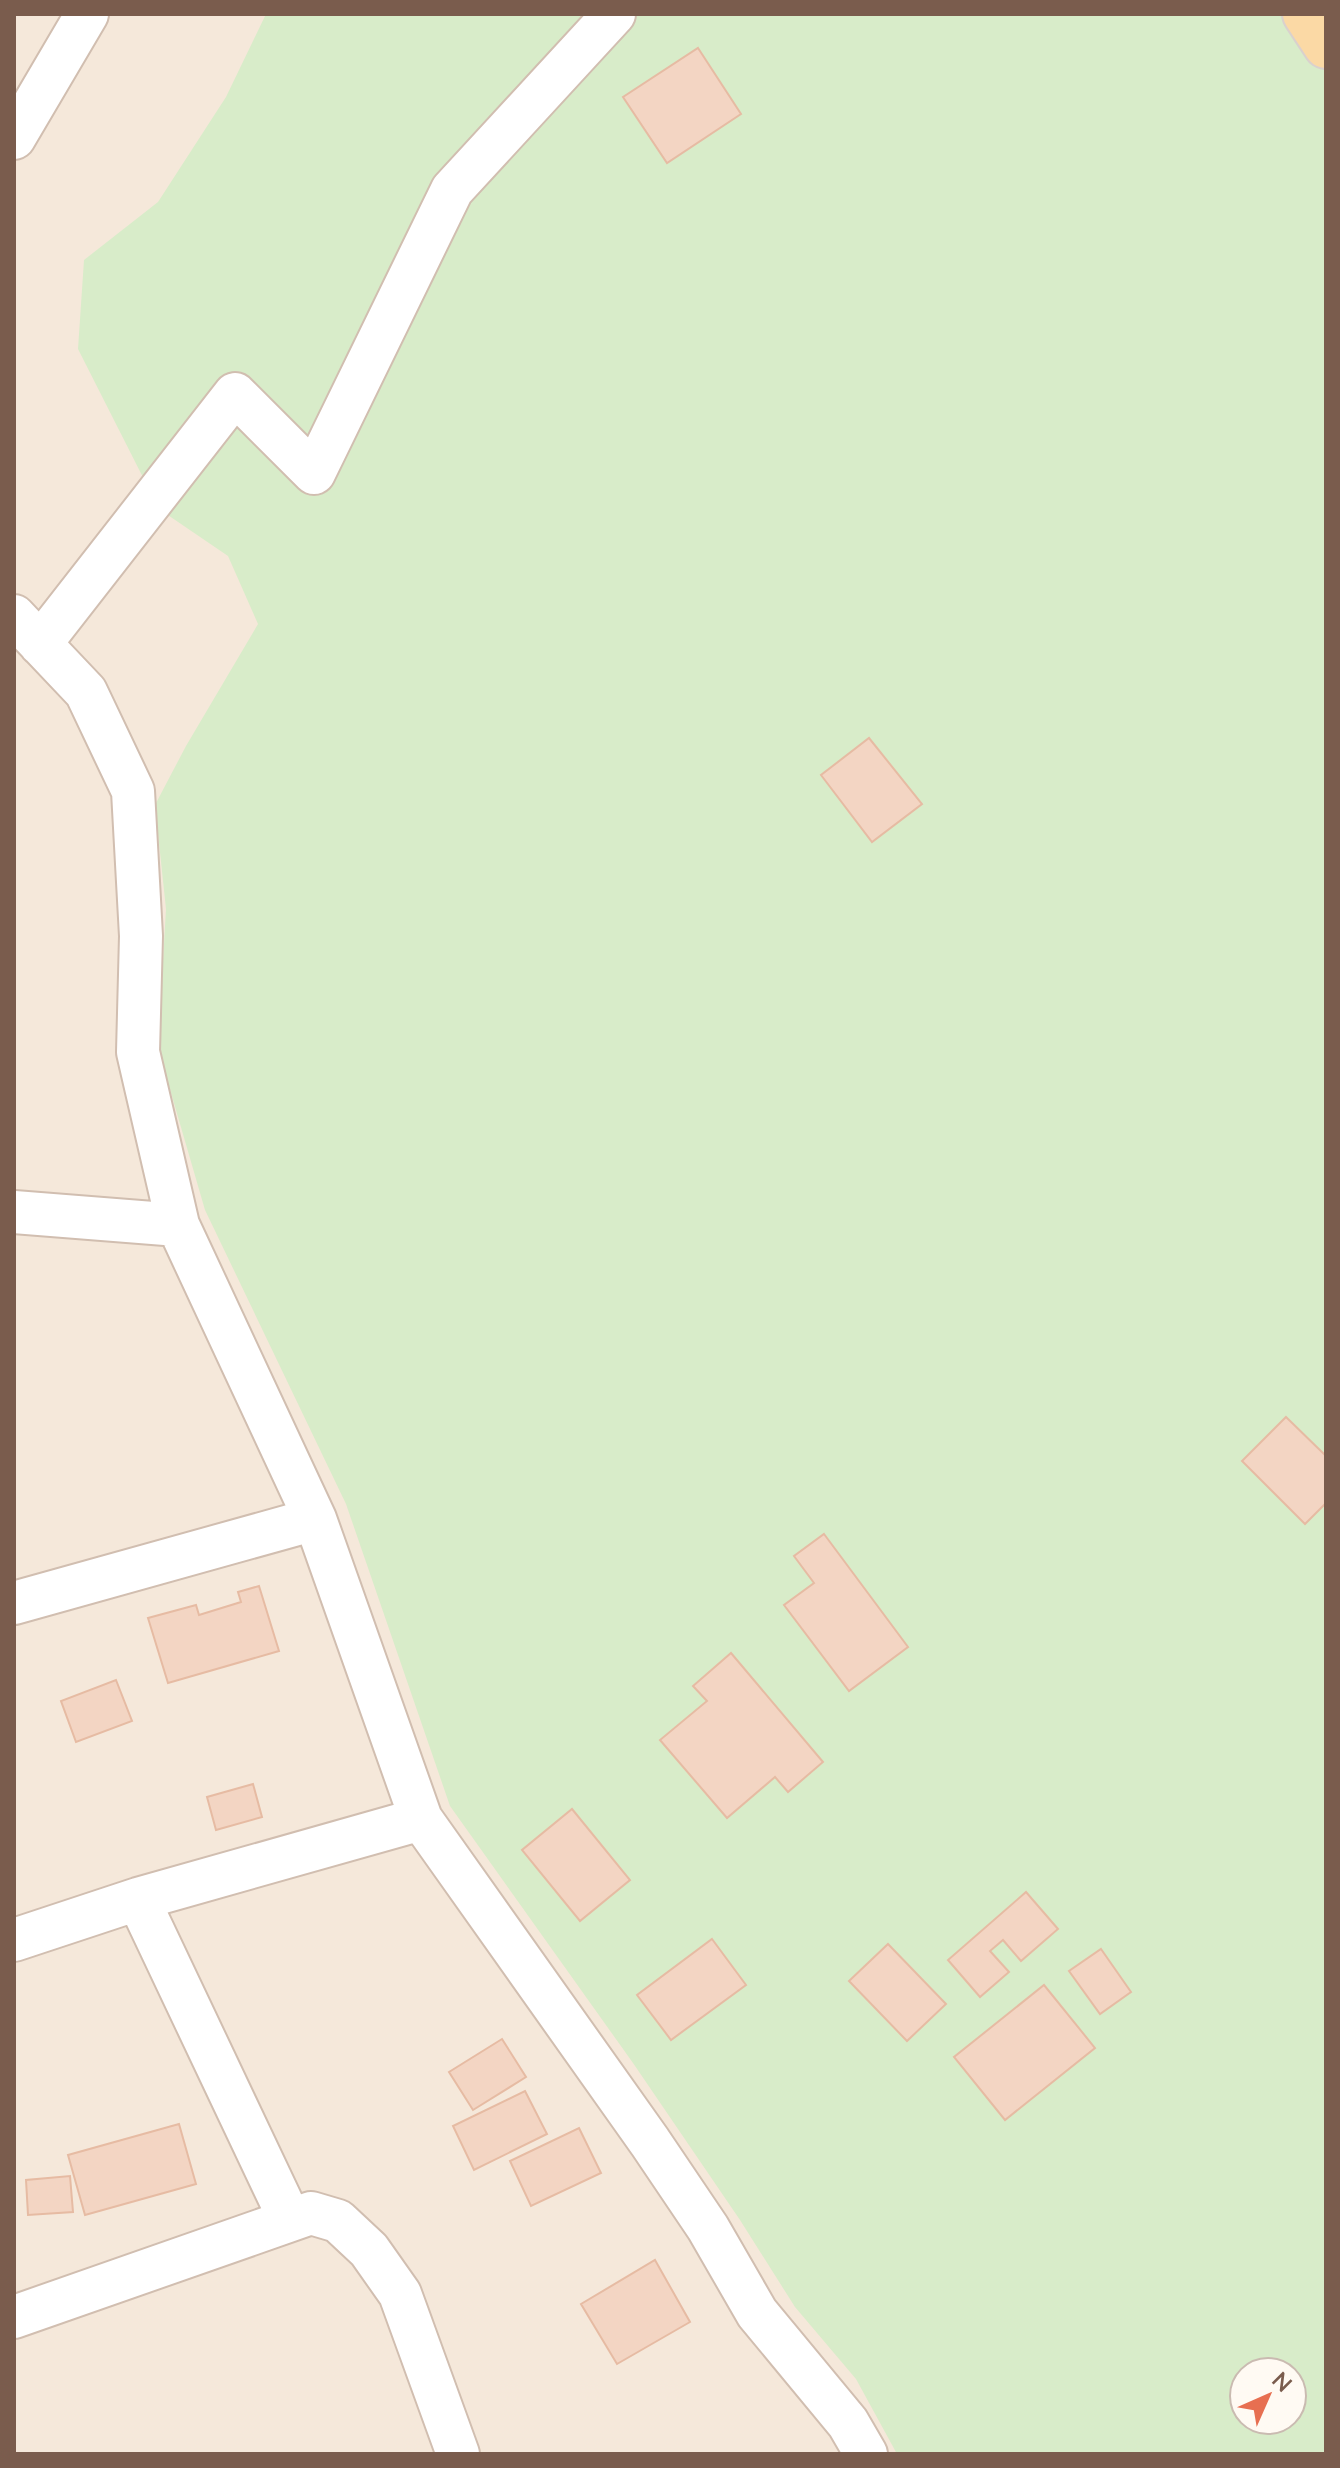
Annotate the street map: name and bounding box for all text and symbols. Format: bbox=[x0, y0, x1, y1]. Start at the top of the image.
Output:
north arrow bbox=[1228, 2356, 1308, 2436]
text: N bbox=[1267, 2366, 1298, 2397]

